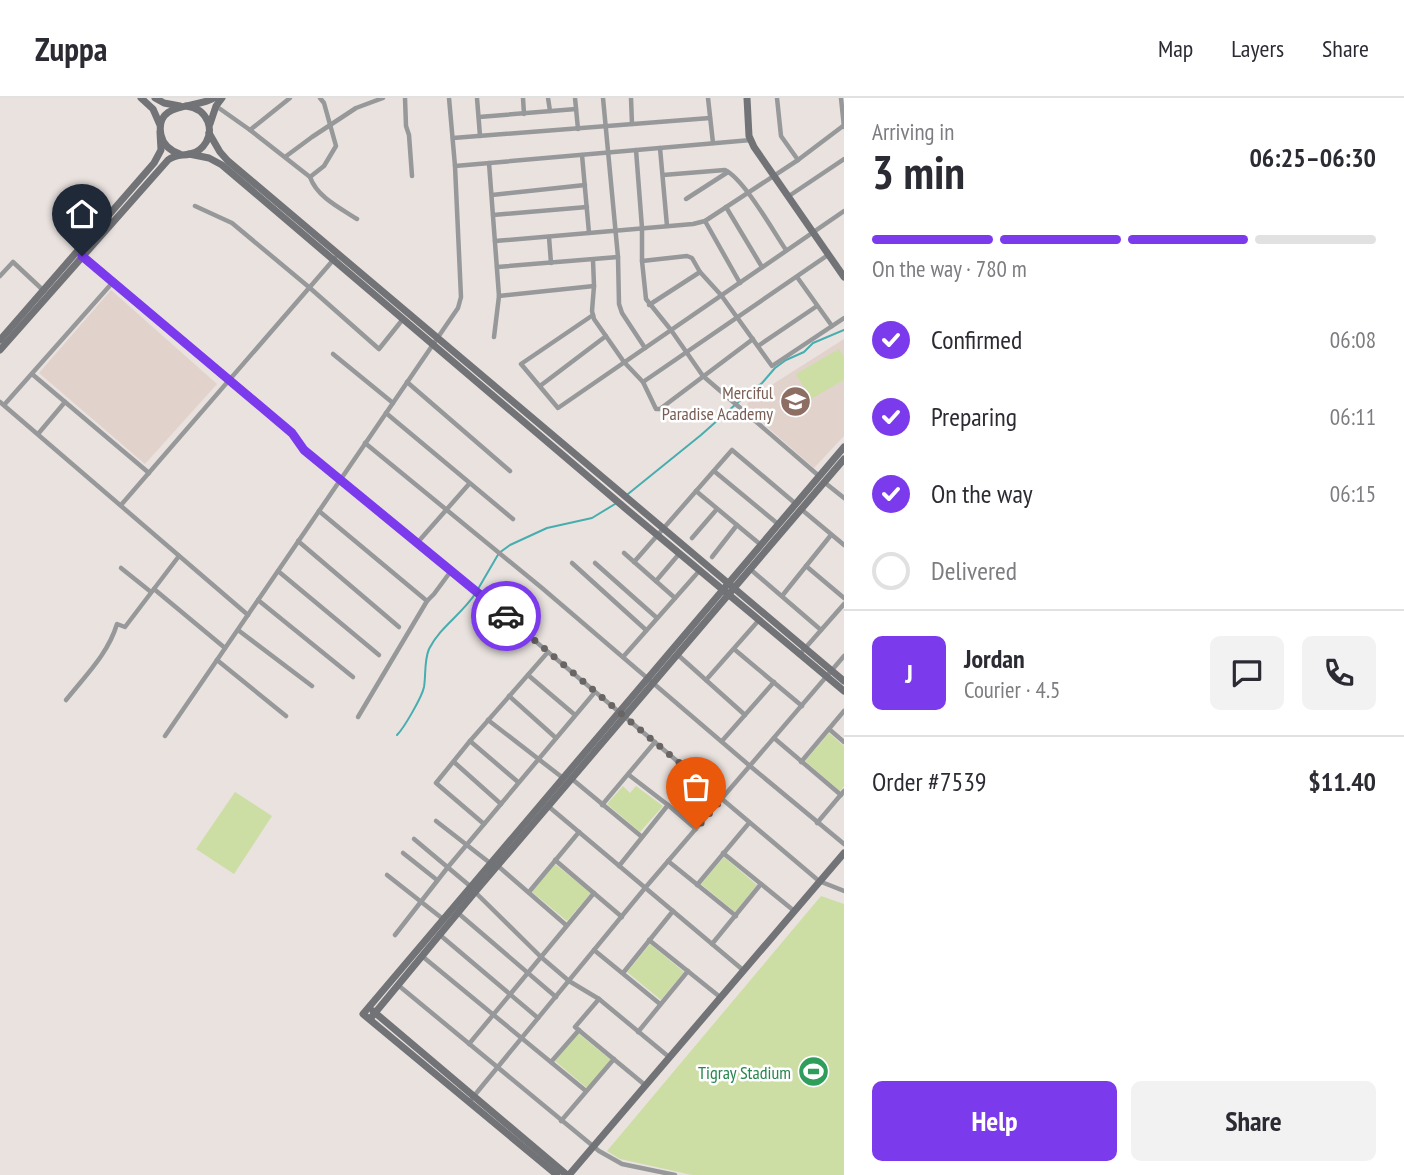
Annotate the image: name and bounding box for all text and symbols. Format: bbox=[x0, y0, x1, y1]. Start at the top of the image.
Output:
text: Zuppa bbox=[35, 27, 107, 70]
text: Map bbox=[1158, 33, 1193, 64]
text: Layers bbox=[1231, 33, 1284, 64]
text: Share bbox=[1322, 33, 1369, 64]
text: Arriving in bbox=[872, 117, 954, 146]
text: 06:25–06:30 bbox=[1249, 141, 1376, 174]
text: 3 min bbox=[872, 142, 965, 202]
pin bbox=[52, 184, 112, 256]
icon: home bbox=[63, 195, 101, 233]
text: On the way · 780 m bbox=[872, 254, 1027, 283]
icon: check bbox=[872, 321, 910, 359]
text: Confirmed bbox=[931, 323, 1022, 356]
text: 06:08 bbox=[1330, 325, 1376, 354]
place label: Merciful Paradise Academy bbox=[662, 381, 774, 425]
school or university icon: Merciful Paradise Academy bbox=[779, 385, 813, 419]
icon: check bbox=[872, 398, 910, 436]
text: Preparing bbox=[931, 400, 1017, 433]
text: 06:11 bbox=[1330, 402, 1376, 431]
icon: check bbox=[872, 475, 910, 513]
text: On the way bbox=[931, 477, 1033, 510]
text: 06:15 bbox=[1330, 479, 1376, 508]
text: Delivered bbox=[931, 554, 1017, 587]
courier bbox=[471, 581, 541, 651]
icon: car bbox=[487, 597, 525, 635]
button: chat bbox=[1210, 636, 1284, 710]
button: phone bbox=[1302, 636, 1376, 710]
text: Jordan bbox=[964, 642, 1025, 675]
text: J bbox=[905, 657, 913, 690]
text: Courier · 4.5 bbox=[964, 675, 1060, 704]
pin bbox=[666, 757, 726, 829]
text: Order #7539 bbox=[872, 765, 987, 798]
text: $11.40 bbox=[1308, 765, 1376, 798]
icon: bag bbox=[677, 768, 715, 806]
sports icon: Tigray Stadium bbox=[797, 1055, 831, 1089]
place label: Tigray Stadium bbox=[698, 1061, 791, 1084]
button: Help bbox=[872, 1081, 1117, 1161]
button: Share bbox=[1131, 1081, 1376, 1161]

